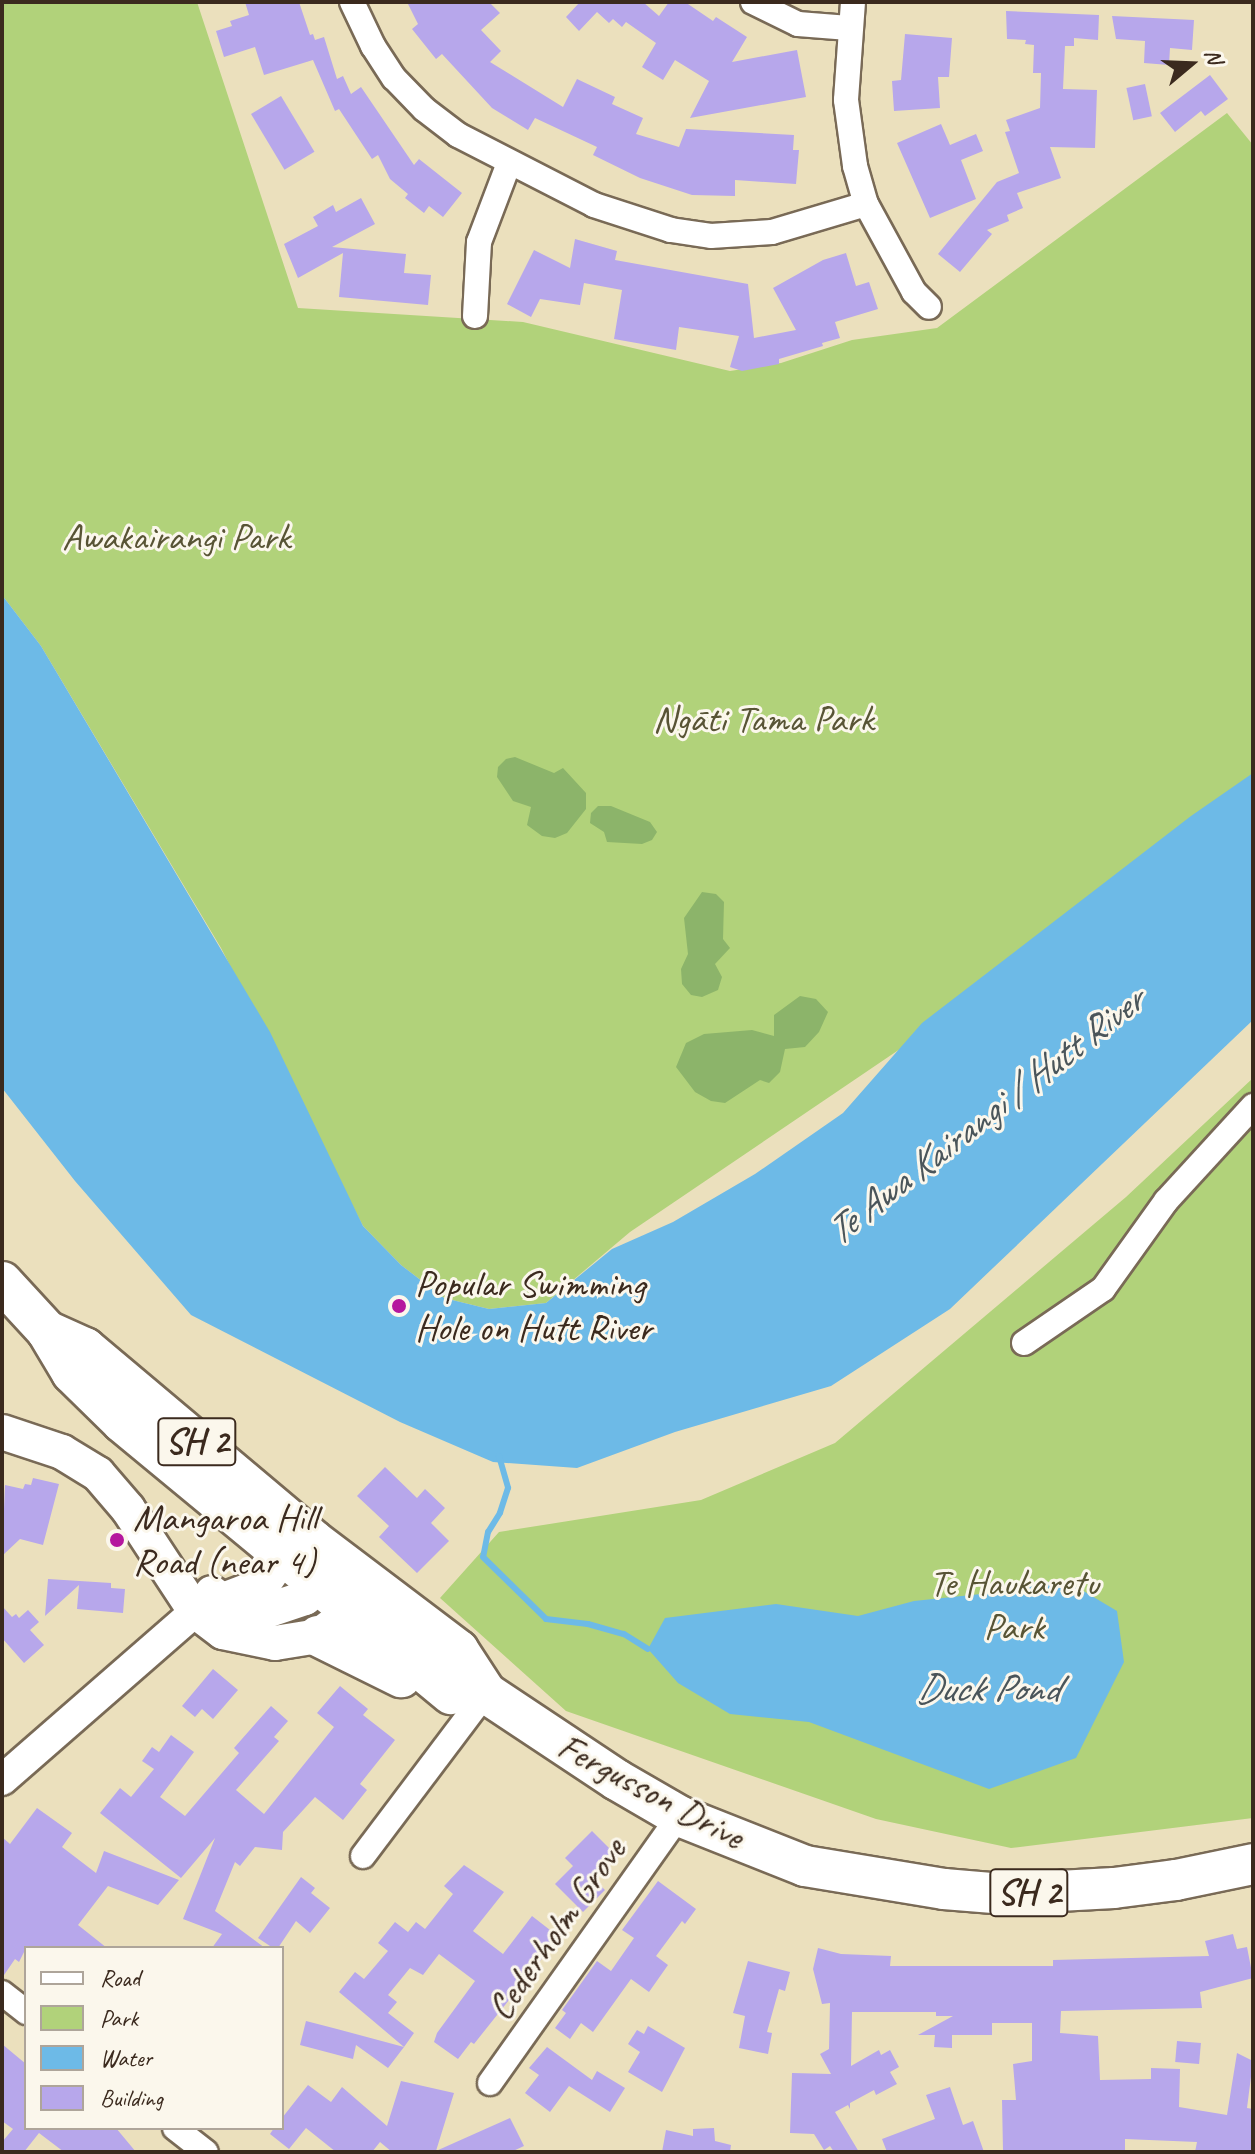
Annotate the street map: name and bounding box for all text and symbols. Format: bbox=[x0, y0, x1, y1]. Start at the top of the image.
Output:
north arrow bbox=[1151, 24, 1231, 104]
text: N bbox=[1198, 45, 1229, 67]
park label: Awakairangi Park bbox=[62, 514, 290, 560]
park label: Ngāti Tama Park bbox=[654, 696, 872, 742]
water label: Te Awa Kairangi / Hutt River bbox=[814, 975, 1154, 1257]
place label: Popular Swimming Hole on Hutt River bbox=[415, 1261, 654, 1350]
marker: Popular Swimming Hole on Hutt River bbox=[390, 1297, 408, 1315]
road number: SH 2 bbox=[157, 1410, 237, 1474]
place label: Mangaroa Hill Road (near 4) bbox=[133, 1495, 317, 1584]
marker: Mangaroa Hill Road (near 4) bbox=[108, 1531, 126, 1549]
park label: Te Haukaretu Park bbox=[929, 1560, 1099, 1650]
water label: Duck Pond bbox=[916, 1664, 1058, 1712]
street label: Fergusson Drive bbox=[550, 1723, 752, 1859]
street label: Cederholm Grove bbox=[477, 1829, 635, 2029]
road number: SH 2 bbox=[989, 1861, 1069, 1925]
legend bbox=[24, 1946, 284, 2130]
text: Road bbox=[100, 1963, 140, 1993]
text: Park bbox=[100, 2003, 138, 2033]
text: Water bbox=[100, 2043, 152, 2073]
text: Building bbox=[100, 2083, 163, 2113]

